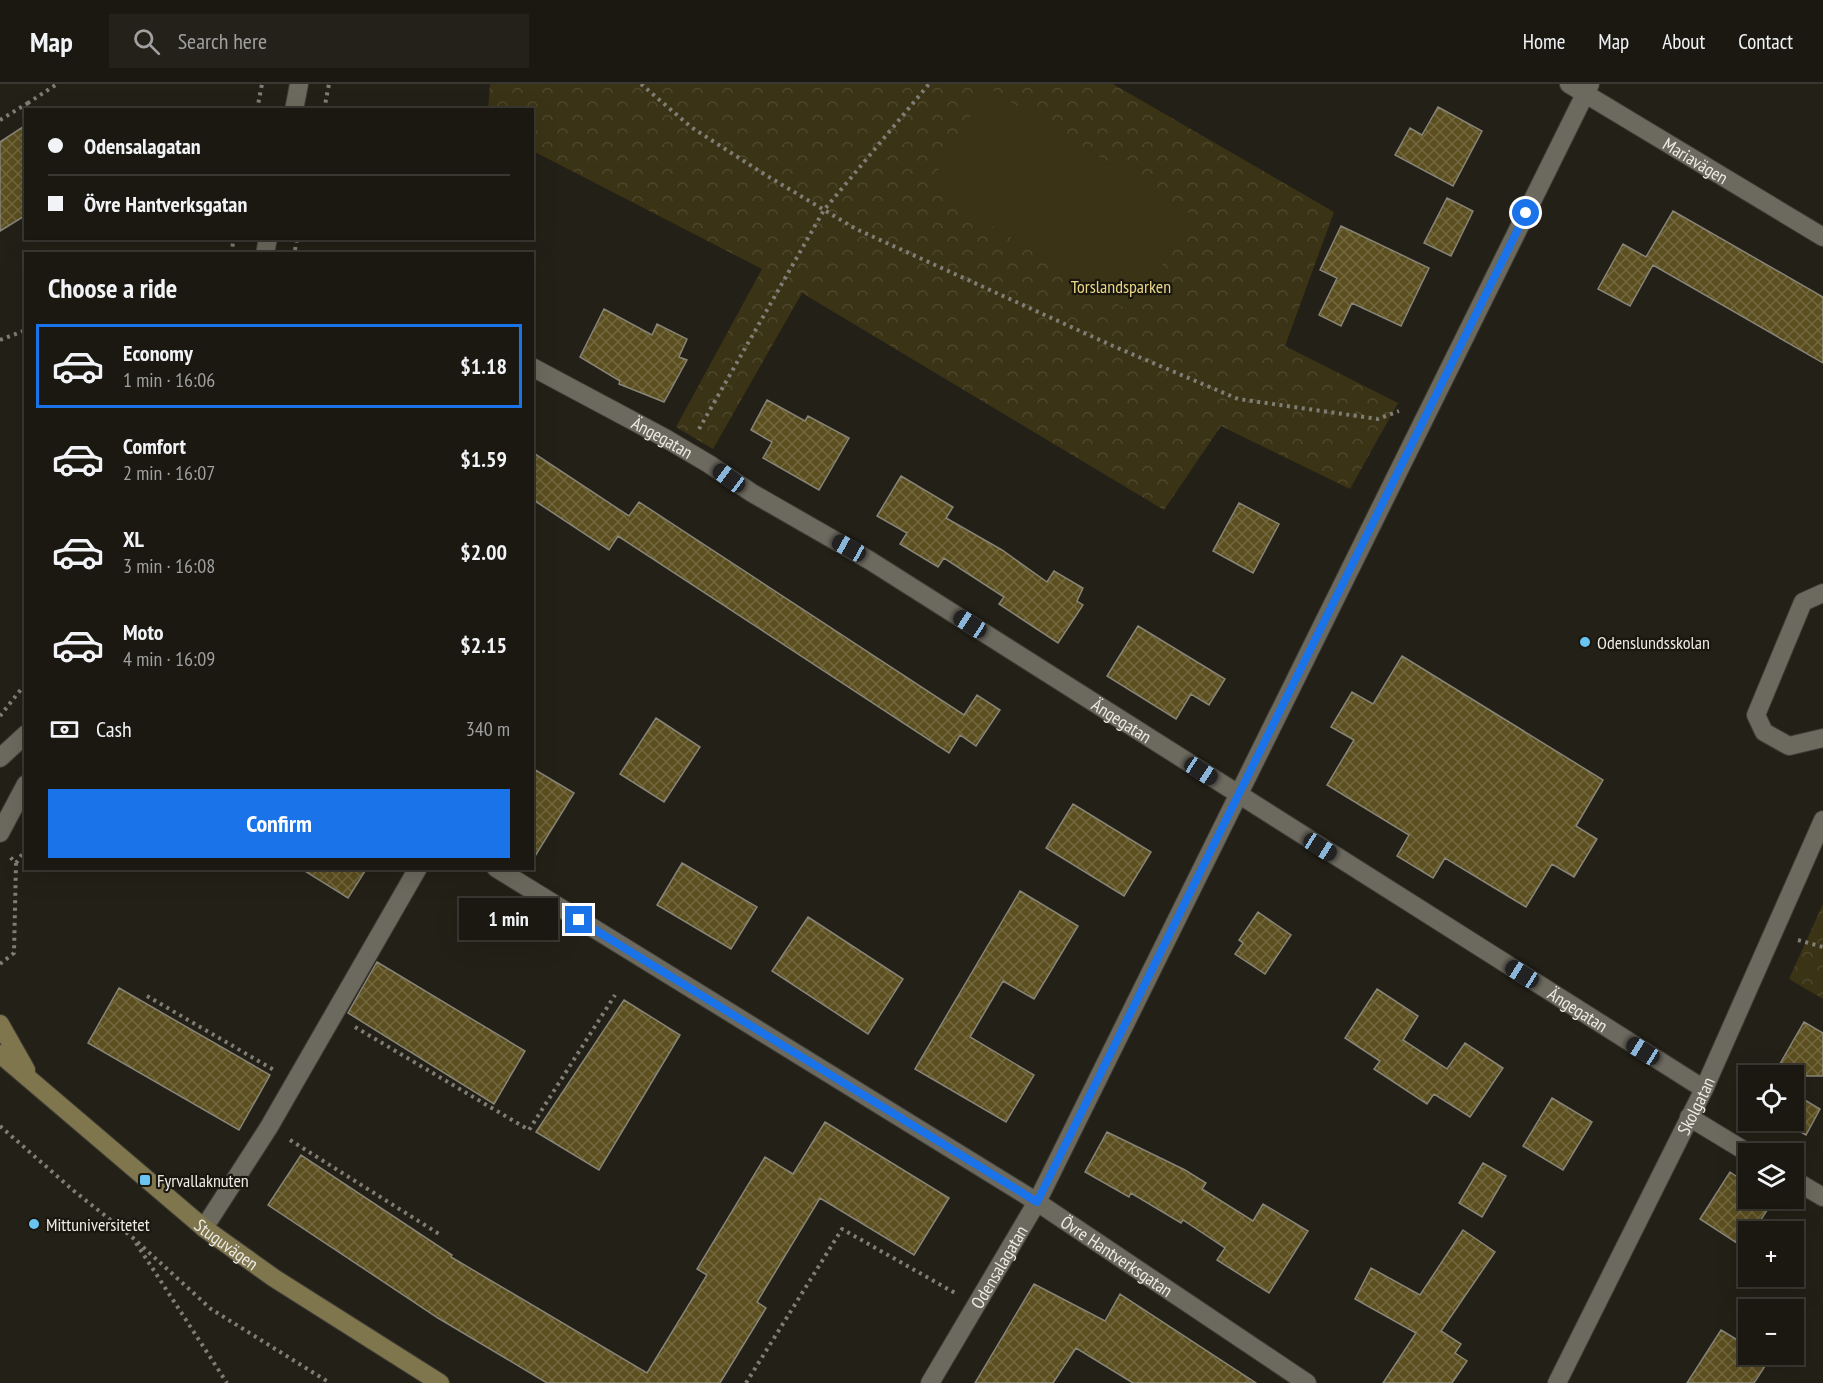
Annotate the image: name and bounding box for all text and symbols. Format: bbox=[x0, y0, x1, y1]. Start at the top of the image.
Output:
search box bbox=[109, 14, 529, 68]
text: Map bbox=[30, 23, 73, 60]
icon: search bbox=[130, 25, 163, 58]
text: Search here bbox=[178, 27, 267, 55]
text: Home bbox=[1523, 28, 1565, 55]
text: Map bbox=[1598, 28, 1629, 55]
text: About bbox=[1662, 28, 1705, 55]
text: Contact bbox=[1738, 28, 1793, 55]
text: Odensalagatan bbox=[84, 132, 201, 160]
street label: Mariavägen bbox=[1659, 132, 1733, 189]
text: Övre Hantverksgatan bbox=[84, 190, 247, 218]
route start bbox=[1512, 199, 1539, 226]
text: Choose a ride bbox=[48, 271, 177, 305]
park label: Torslandsparken bbox=[1071, 275, 1171, 298]
icon: car bbox=[51, 339, 105, 393]
text: Economy bbox=[123, 339, 193, 367]
text: $1.18 bbox=[460, 352, 507, 380]
text: 1 min · 16:06 bbox=[123, 367, 215, 393]
street label: Ängegatan bbox=[628, 411, 697, 463]
icon: car bbox=[51, 432, 105, 486]
text: Comfort bbox=[123, 432, 186, 460]
text: $1.59 bbox=[460, 445, 507, 473]
text: 2 min · 16:07 bbox=[123, 460, 215, 486]
car bbox=[709, 460, 749, 496]
icon: car bbox=[51, 525, 105, 579]
text: XL bbox=[123, 525, 144, 553]
car bbox=[829, 531, 869, 565]
text: $2.00 bbox=[460, 538, 507, 566]
text: 3 min · 16:08 bbox=[123, 553, 215, 579]
car bbox=[950, 607, 990, 641]
icon: car bbox=[51, 618, 105, 672]
text: Moto bbox=[123, 618, 164, 646]
text: $2.15 bbox=[460, 631, 507, 659]
place label: Odenslundsskolan bbox=[1597, 631, 1710, 654]
marker: Odenslundsskolan bbox=[1578, 635, 1592, 649]
text: 4 min · 16:09 bbox=[123, 646, 215, 672]
street label: Ängegatan bbox=[1088, 693, 1156, 748]
icon: cash bbox=[48, 713, 81, 746]
text: Cash bbox=[96, 715, 132, 743]
text: 340 m bbox=[466, 716, 510, 742]
car bbox=[1181, 754, 1221, 788]
button: Confirm bbox=[48, 789, 510, 858]
car bbox=[1300, 830, 1340, 864]
callout: 1 min bbox=[459, 899, 558, 941]
text: 1 min bbox=[488, 906, 529, 932]
route end bbox=[565, 906, 592, 933]
car bbox=[1502, 957, 1542, 991]
street label: Ängegatan bbox=[1544, 982, 1612, 1037]
car bbox=[1623, 1034, 1663, 1068]
map controls bbox=[1738, 1065, 1804, 1365]
button: locate bbox=[1738, 1065, 1804, 1131]
street label: Skolgatan bbox=[1672, 1073, 1719, 1138]
button: layers bbox=[1738, 1143, 1804, 1209]
place label: Fyrvallaknuten bbox=[157, 1169, 249, 1192]
marker: Fyrvallaknuten bbox=[138, 1173, 152, 1187]
street label: Övre Hantverksgatan bbox=[1057, 1210, 1177, 1301]
place label: Mittuniversitetet bbox=[46, 1213, 150, 1236]
street label: Stuguvägen bbox=[190, 1214, 263, 1275]
marker: Mittuniversitetet bbox=[27, 1217, 41, 1231]
street label: Odensalagatan bbox=[965, 1221, 1032, 1313]
button: + bbox=[1738, 1221, 1804, 1287]
button: − bbox=[1738, 1299, 1804, 1365]

